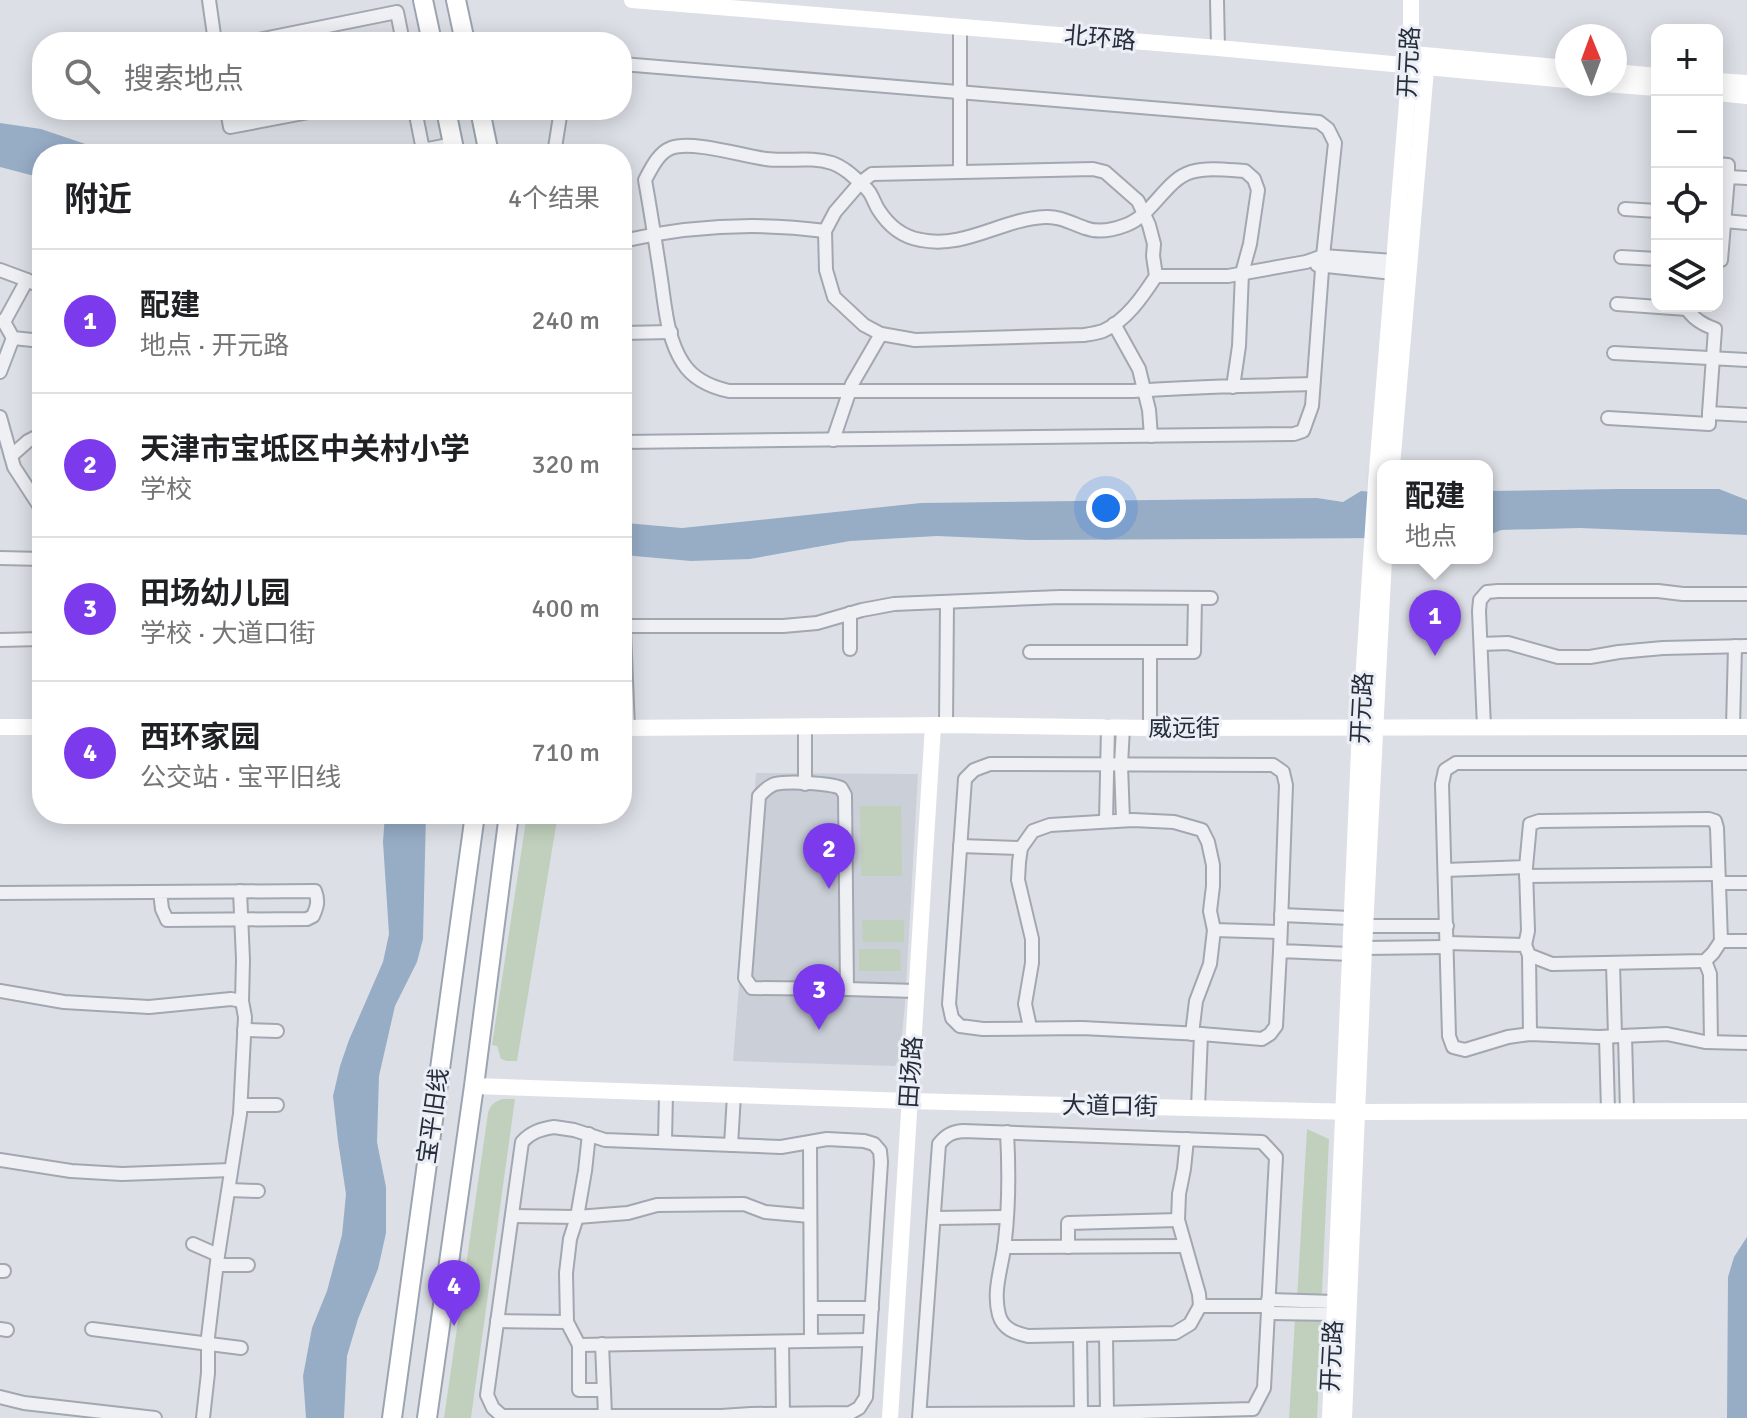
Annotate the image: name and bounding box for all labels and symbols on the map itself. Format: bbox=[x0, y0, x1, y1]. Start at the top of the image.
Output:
street label: 北环路 bbox=[1063, 20, 1137, 56]
north arrow bbox=[1555, 24, 1627, 96]
street label: 开元路 bbox=[1392, 25, 1426, 99]
your location bbox=[1086, 488, 1126, 528]
pin: 1 bbox=[1409, 590, 1461, 656]
street label: 开元路 bbox=[1345, 671, 1379, 745]
street label: 威远街 bbox=[1148, 713, 1220, 743]
pin: 2 bbox=[803, 823, 855, 889]
pin: 3 bbox=[793, 964, 845, 1030]
street label: 田场路 bbox=[894, 1035, 928, 1109]
street label: 宝平旧线 bbox=[411, 1066, 455, 1166]
street label: 大道口街 bbox=[1062, 1090, 1158, 1122]
pin: 4 bbox=[428, 1260, 480, 1326]
street label: 开元路 bbox=[1315, 1319, 1349, 1393]

